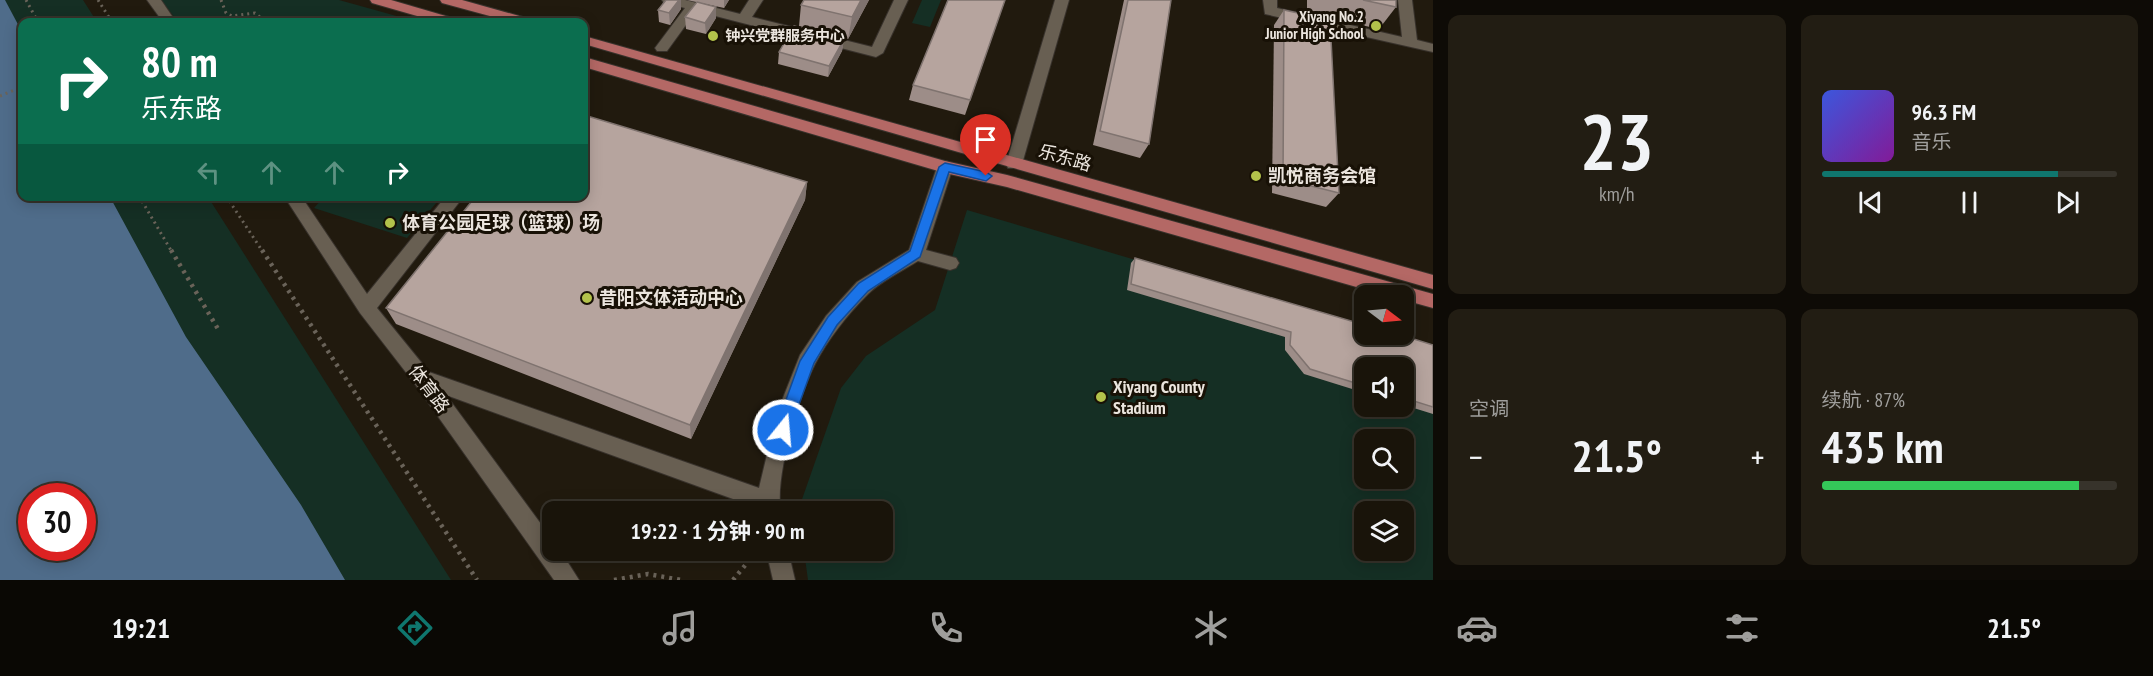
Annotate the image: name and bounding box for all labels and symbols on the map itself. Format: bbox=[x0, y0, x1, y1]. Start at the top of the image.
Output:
place label: Xiyang No.2 Junior High School bbox=[1264, 7, 1364, 43]
marker: Xiyang No.2 Junior High School bbox=[1369, 19, 1383, 33]
place label: 钟兴党群服务中心 bbox=[725, 26, 845, 45]
marker: 钟兴党群服务中心 bbox=[706, 29, 720, 43]
pin bbox=[960, 114, 1011, 176]
street label: 乐东路 bbox=[1036, 139, 1094, 176]
place label: 凯悦商务会馆 bbox=[1268, 164, 1376, 187]
marker: 凯悦商务会馆 bbox=[1249, 169, 1263, 183]
place label: 体育公园足球（篮球）场 bbox=[402, 211, 600, 234]
marker: 体育公园足球（篮球）场 bbox=[383, 216, 397, 230]
north arrow bbox=[1354, 285, 1414, 345]
place label: 昔阳文体活动中心 bbox=[599, 286, 743, 309]
marker: 昔阳文体活动中心 bbox=[580, 291, 594, 305]
street label: 体育路 bbox=[404, 360, 455, 417]
place label: Xiyang County Stadium bbox=[1113, 375, 1205, 419]
marker: Xiyang County Stadium bbox=[1094, 390, 1108, 404]
position arrow bbox=[751, 398, 815, 462]
speed limit sign: 30 bbox=[18, 483, 96, 561]

